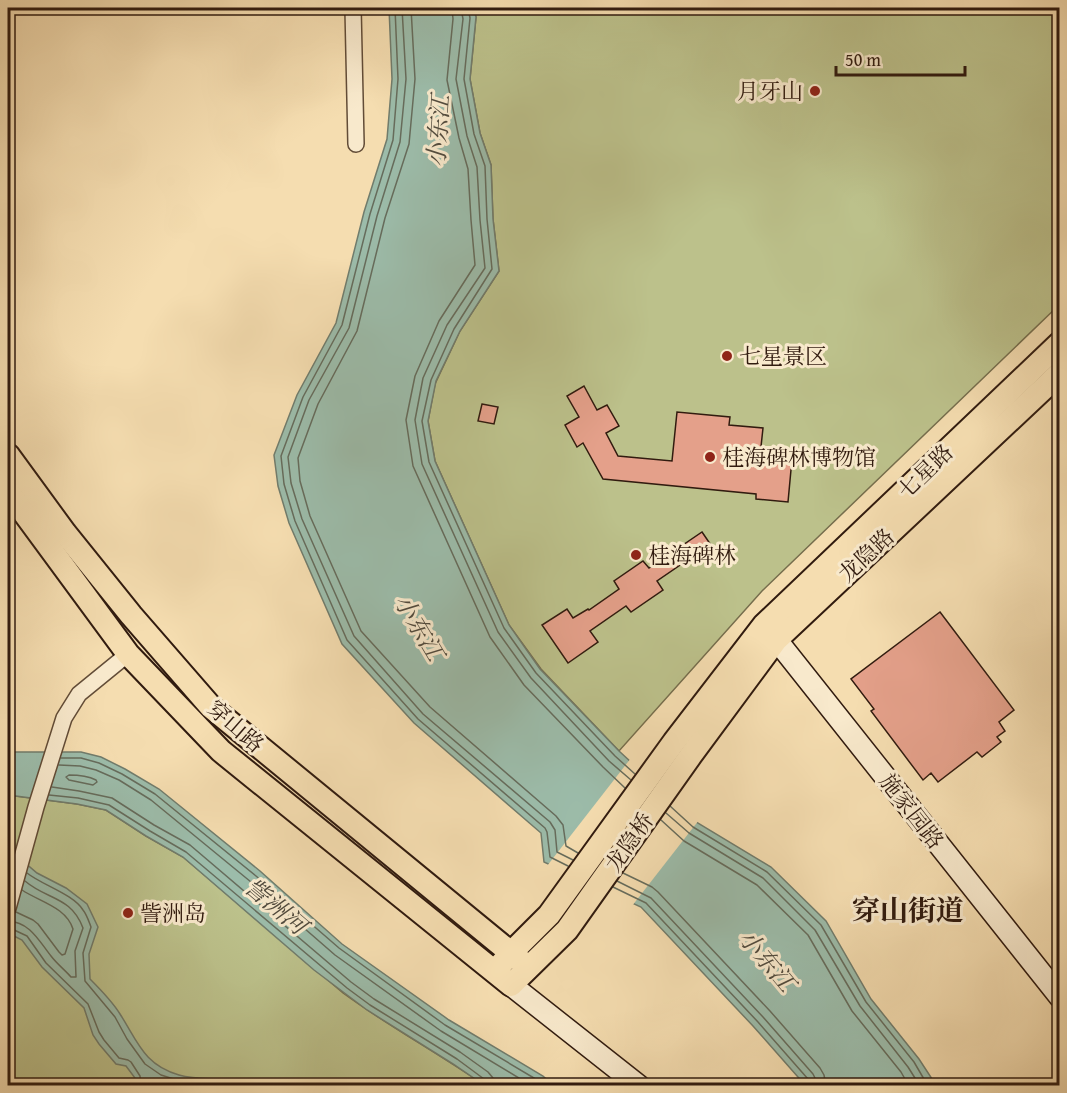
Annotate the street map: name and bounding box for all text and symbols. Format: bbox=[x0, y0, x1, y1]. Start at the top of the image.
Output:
scale bar bbox=[836, 39, 965, 77]
text: 50 m bbox=[845, 46, 881, 73]
place label: 月牙山 bbox=[737, 75, 803, 107]
marker: 月牙山 bbox=[808, 84, 822, 98]
water label: 小东江 bbox=[418, 91, 458, 168]
place label: 七星景区 bbox=[739, 340, 827, 372]
marker: 七星景区 bbox=[720, 349, 734, 363]
street label: 七星路 bbox=[890, 437, 960, 505]
place label: 桂海碑林博物馆 bbox=[722, 441, 876, 473]
marker: 桂海碑林博物馆 bbox=[703, 450, 717, 464]
street label: 龙隐路 bbox=[831, 521, 901, 589]
place label: 桂海碑林 bbox=[648, 539, 736, 571]
marker: 桂海碑林 bbox=[629, 548, 643, 562]
water label: 小东江 bbox=[385, 587, 454, 669]
street label: 穿山路 bbox=[201, 692, 271, 760]
street label: 施家园路 bbox=[872, 766, 952, 856]
street label: 龙隐桥 bbox=[597, 806, 661, 878]
water label: 訾洲河 bbox=[237, 869, 318, 945]
district label: 穿山街道 bbox=[852, 889, 964, 930]
place label: 訾洲岛 bbox=[140, 897, 206, 929]
marker: 訾洲岛 bbox=[121, 906, 135, 920]
water label: 小东江 bbox=[730, 921, 805, 1001]

